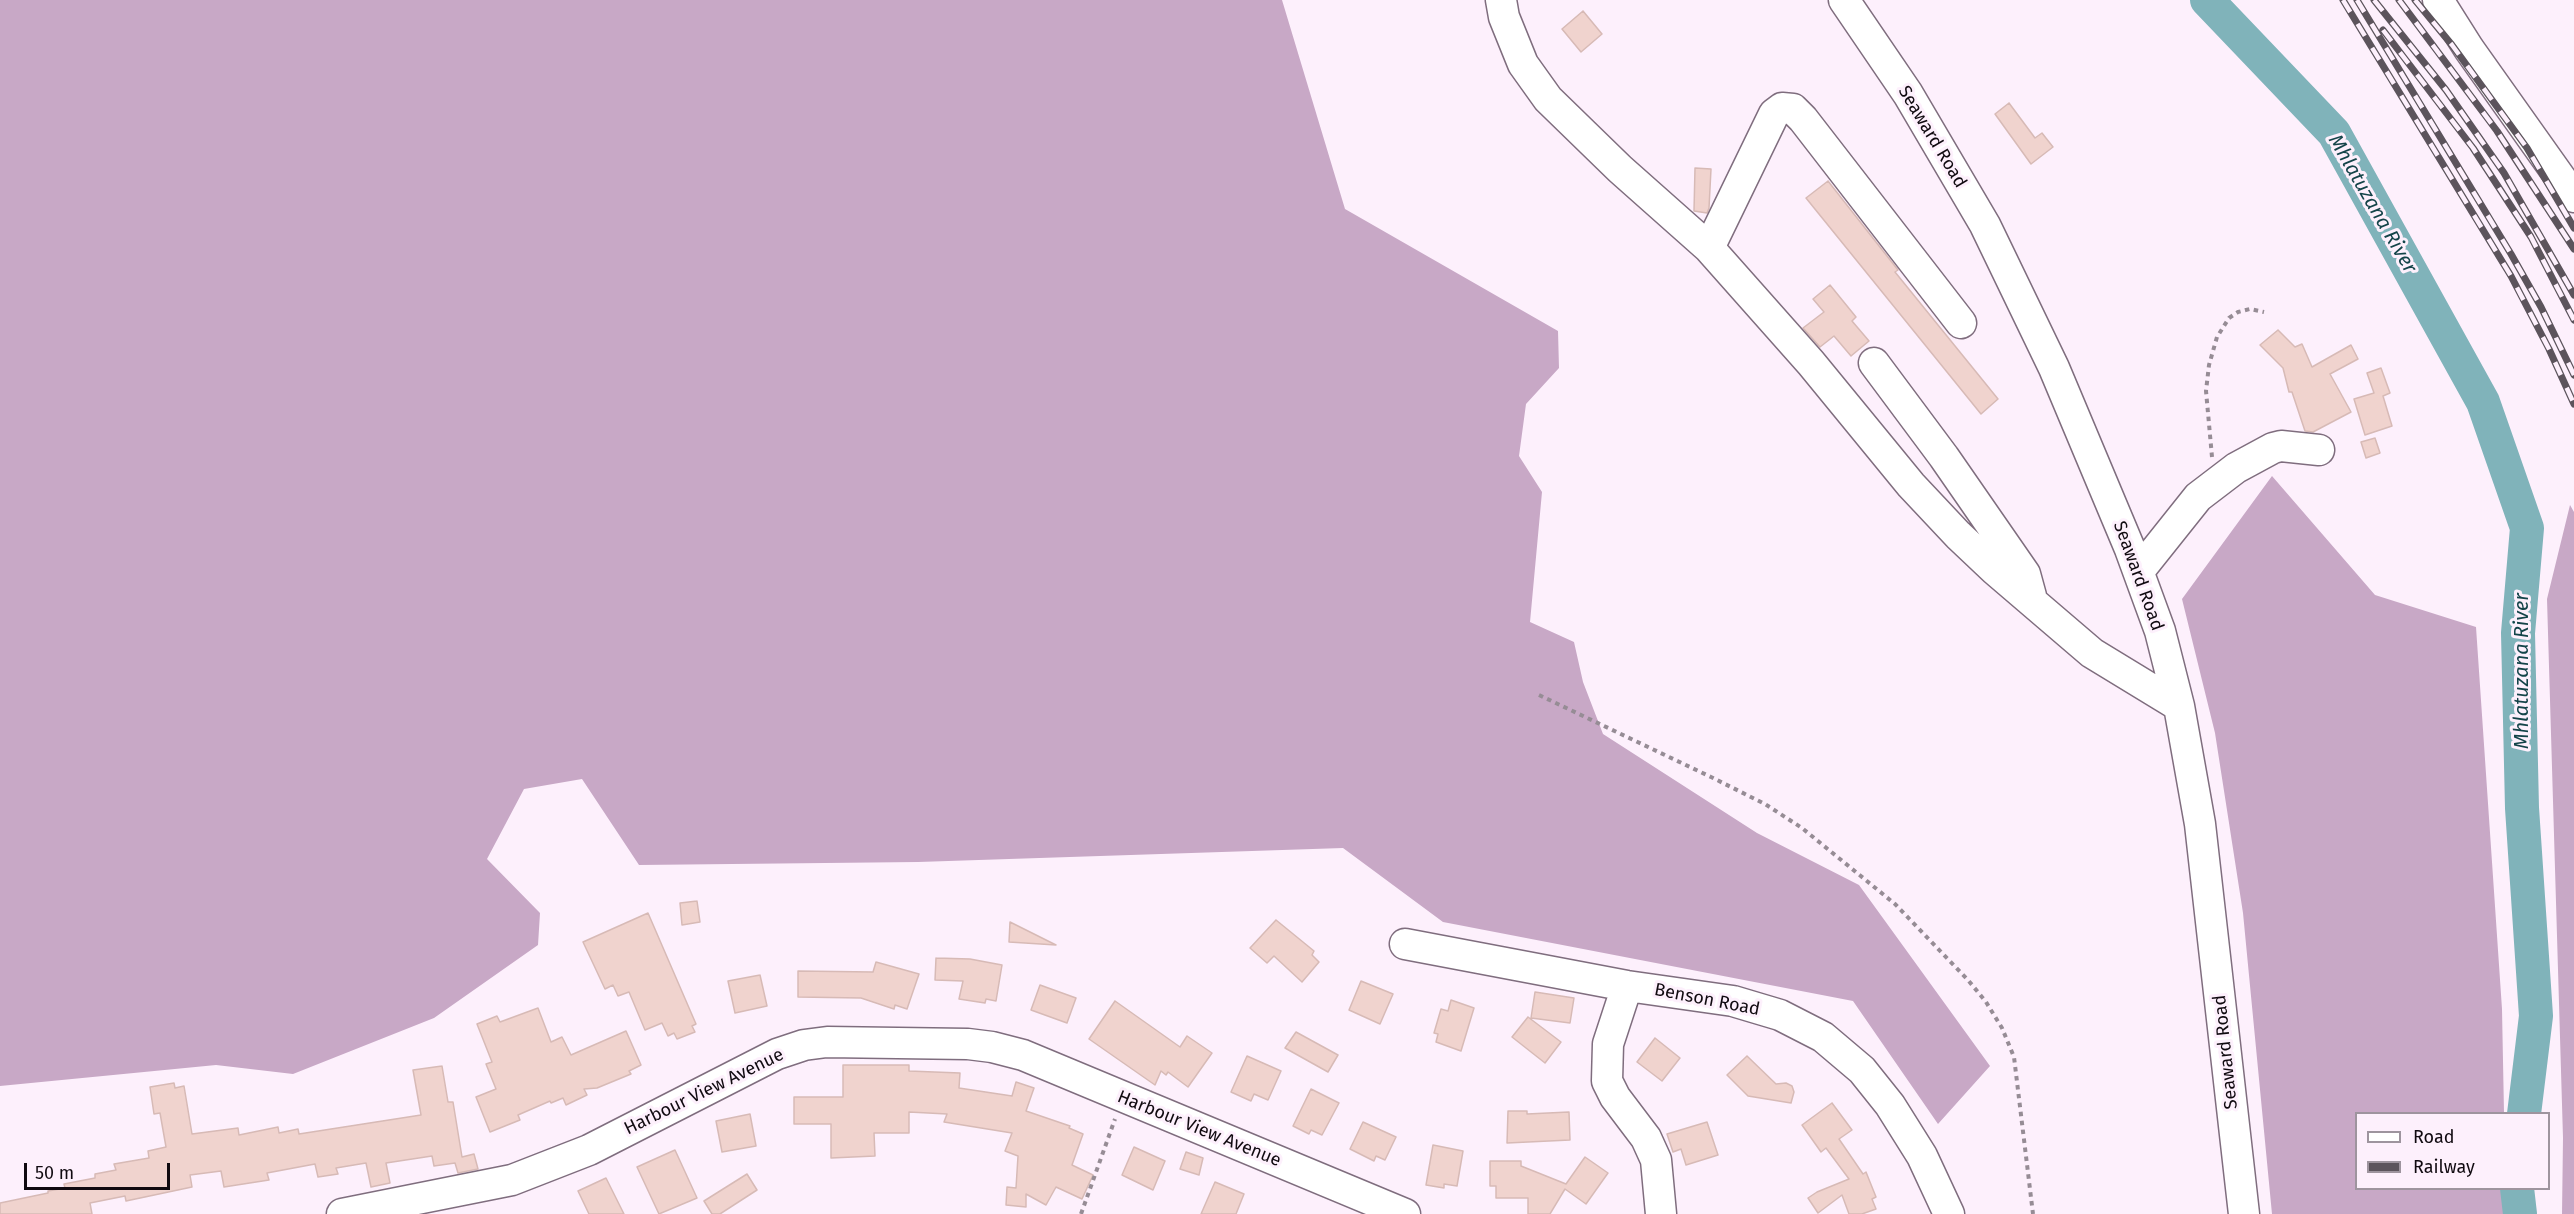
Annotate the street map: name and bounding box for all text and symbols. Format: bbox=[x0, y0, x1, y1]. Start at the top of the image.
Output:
street label: Seaward Road bbox=[1893, 82, 1971, 192]
water label: Mhlatuzana River bbox=[2323, 130, 2421, 278]
street label: Seaward Road bbox=[2108, 518, 2168, 634]
water label: Mhlatuzana River bbox=[2510, 593, 2534, 749]
street label: Benson Road bbox=[1652, 979, 1762, 1021]
street label: Seaward Road bbox=[2209, 994, 2243, 1110]
street label: Harbour View Avenue bbox=[621, 1044, 787, 1140]
street label: Harbour View Avenue bbox=[1114, 1086, 1284, 1172]
legend bbox=[2355, 1112, 2550, 1190]
text: Road bbox=[2413, 1126, 2455, 1148]
scale bar bbox=[27, 1151, 172, 1189]
text: Railway bbox=[2413, 1156, 2475, 1178]
text: 50 m bbox=[35, 1162, 74, 1184]

